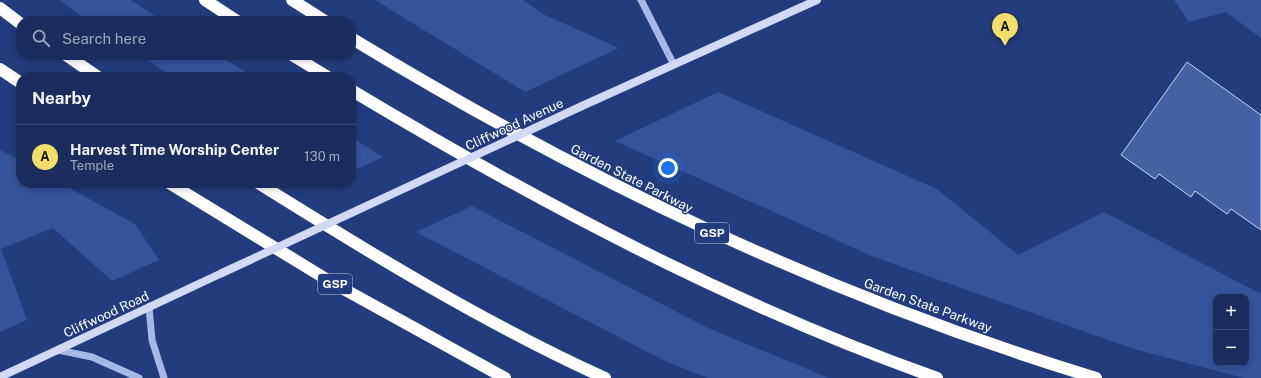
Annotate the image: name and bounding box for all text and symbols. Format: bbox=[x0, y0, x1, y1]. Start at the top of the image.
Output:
pin: A bbox=[992, 13, 1018, 46]
search box bbox=[16, 16, 356, 60]
icon: search bbox=[30, 27, 52, 49]
text: Search here bbox=[62, 30, 146, 47]
text: Nearby bbox=[32, 88, 91, 108]
street label: Cliffwood Avenue bbox=[463, 95, 566, 154]
text: Harvest Time Worship Center bbox=[70, 141, 279, 158]
street label: Garden State Parkway bbox=[568, 141, 695, 216]
text: A bbox=[40, 149, 50, 164]
text: 130 m bbox=[304, 149, 340, 164]
text: Temple bbox=[70, 158, 114, 173]
your location bbox=[658, 158, 678, 178]
road number: GSP bbox=[695, 223, 729, 243]
road number: GSP bbox=[318, 274, 352, 294]
street label: Garden State Parkway bbox=[862, 275, 994, 336]
street label: Cliffwood Road bbox=[61, 288, 151, 341]
map controls bbox=[1213, 294, 1249, 366]
button: + bbox=[1213, 294, 1249, 330]
button: − bbox=[1213, 330, 1249, 366]

